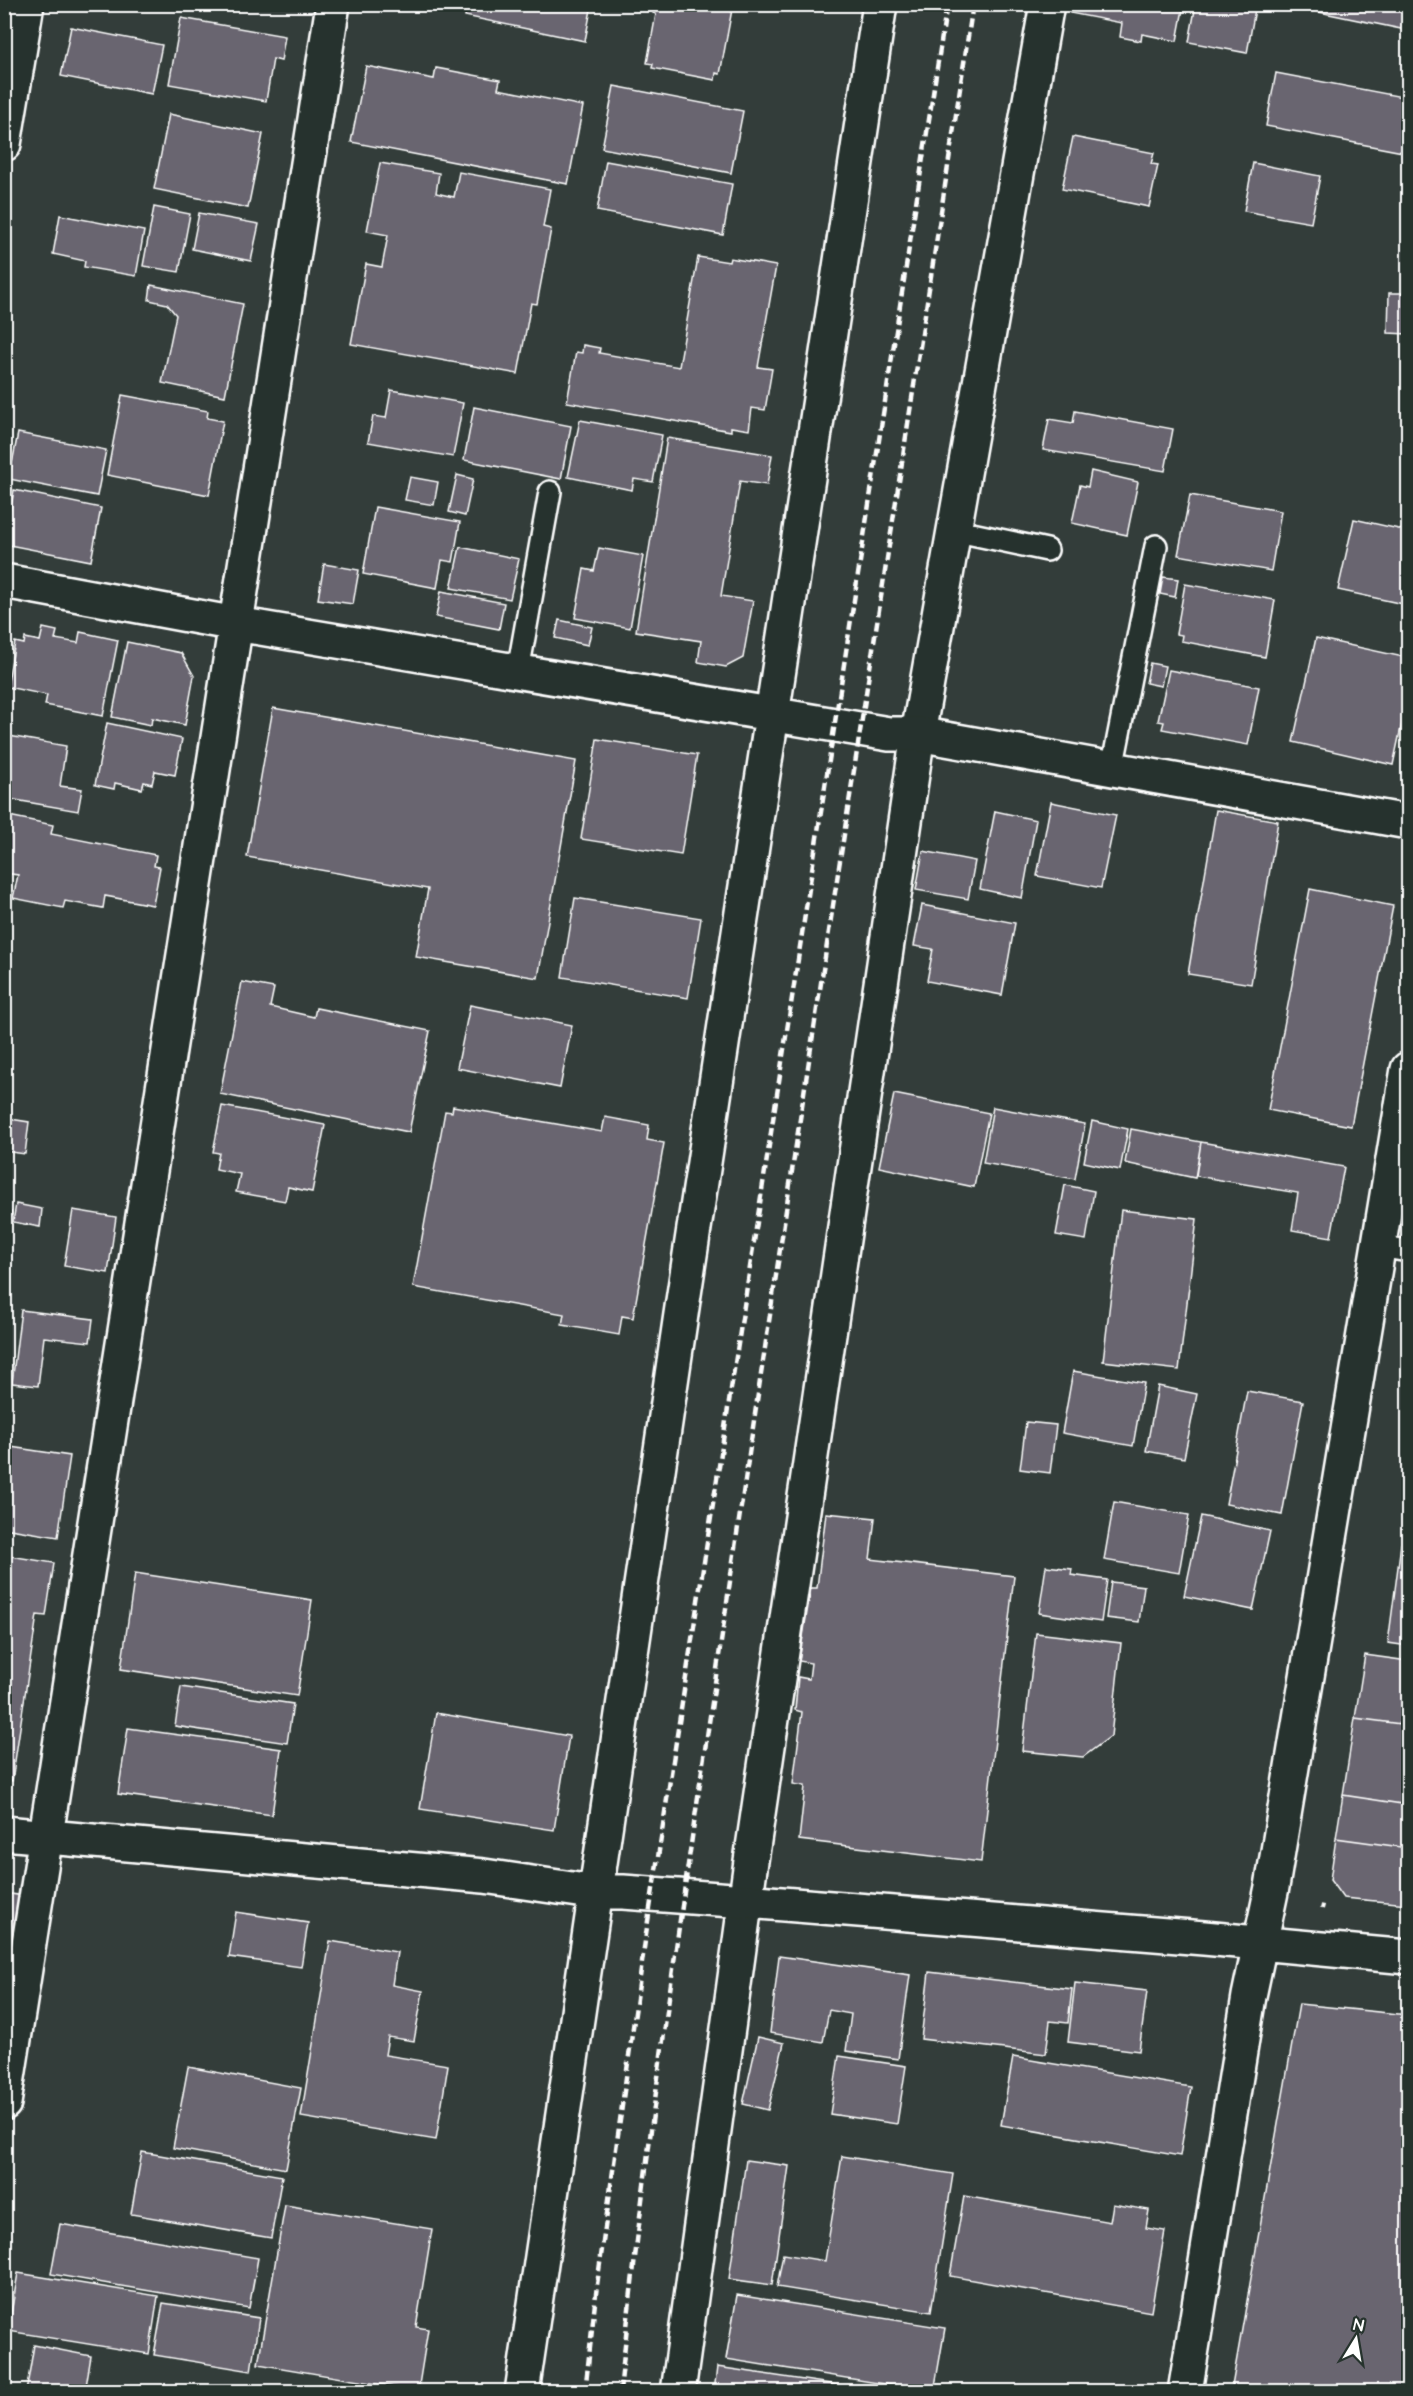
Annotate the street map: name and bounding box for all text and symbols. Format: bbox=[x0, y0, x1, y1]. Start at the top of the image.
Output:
north arrow bbox=[1326, 2309, 1386, 2369]
text: N bbox=[1352, 2314, 1366, 2337]

